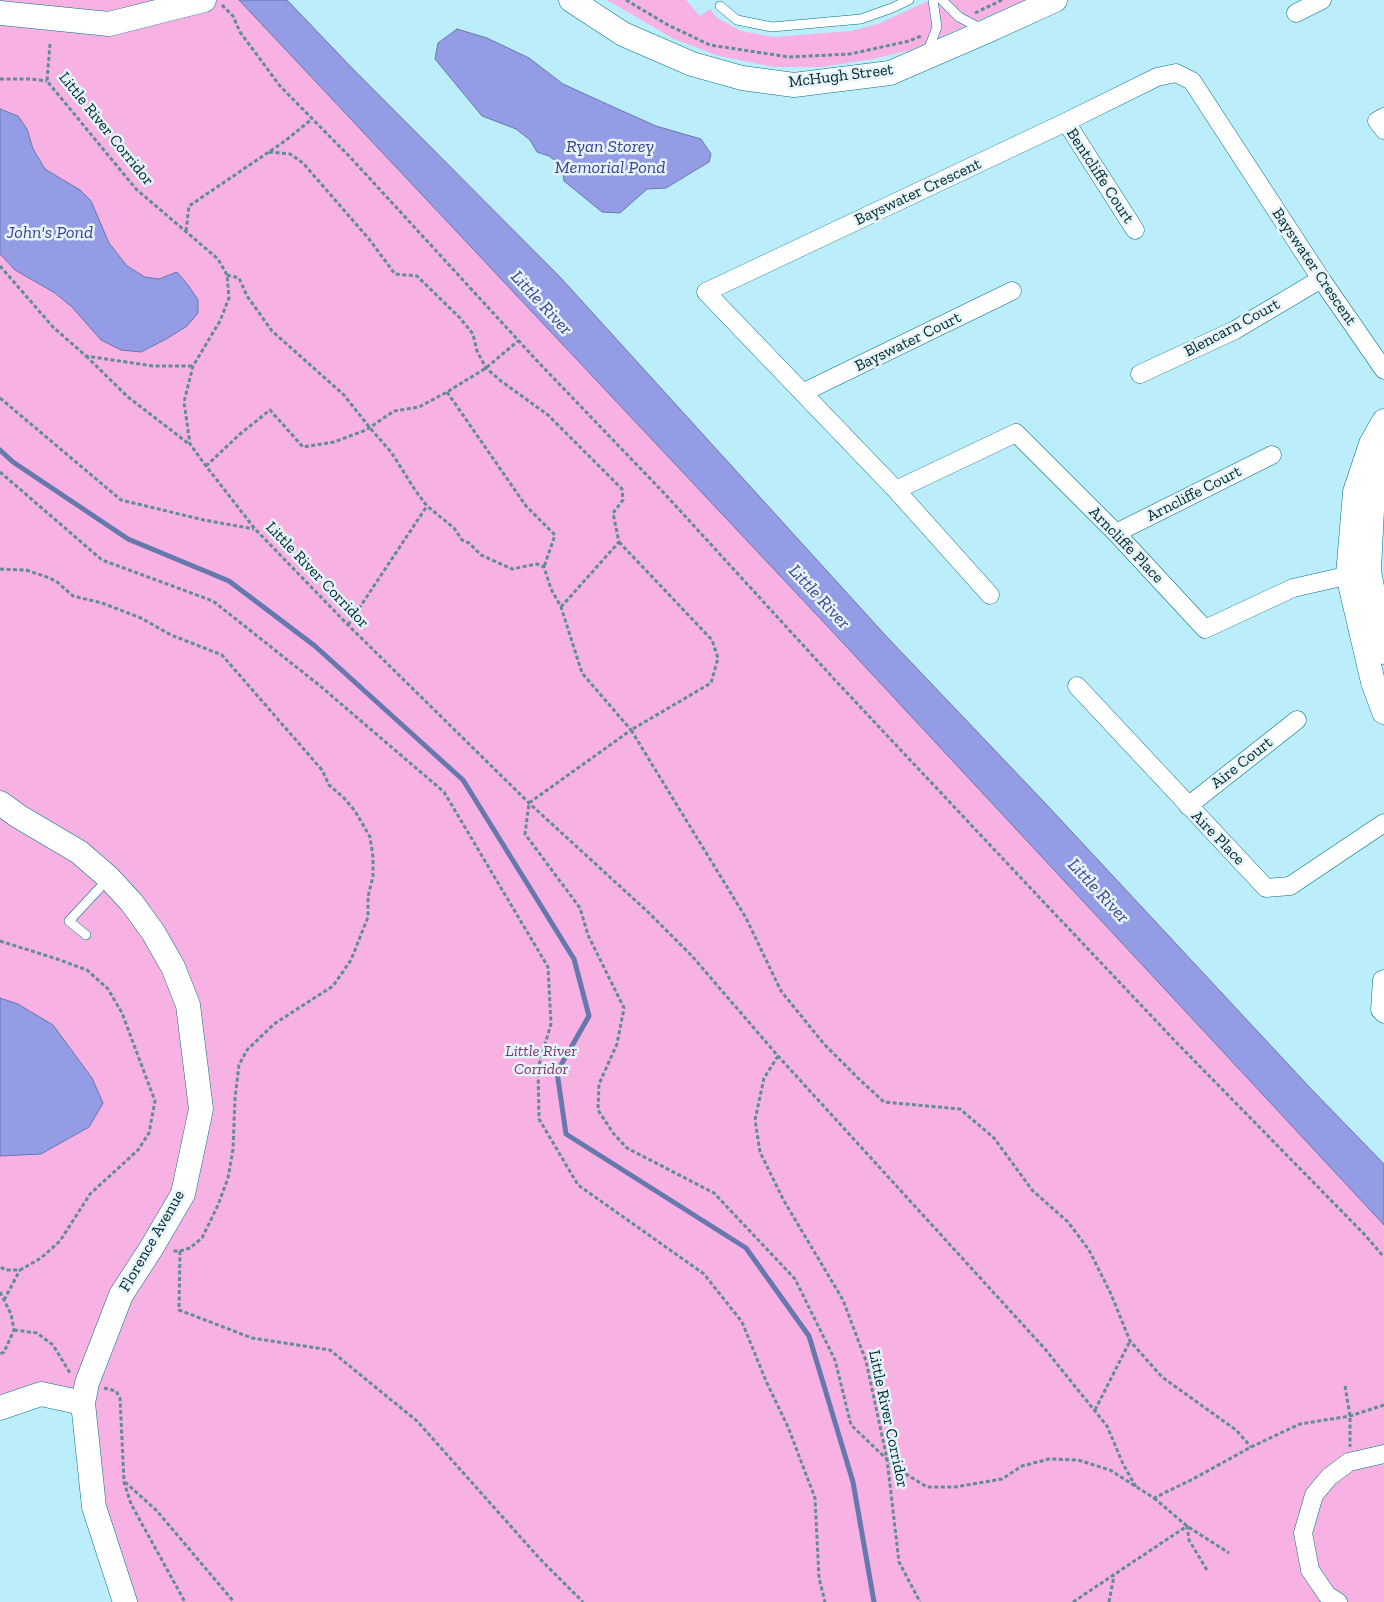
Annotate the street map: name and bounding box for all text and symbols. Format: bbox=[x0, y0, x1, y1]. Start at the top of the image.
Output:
street label: McHugh Street bbox=[788, 60, 894, 92]
street label: Little River Corridor bbox=[54, 68, 158, 190]
street label: Bentcliffe Court bbox=[1062, 125, 1138, 227]
water label: Ryan Storey Memorial Pond bbox=[555, 136, 665, 178]
street label: Bayswater Crescent bbox=[852, 154, 984, 230]
street label: Bayswater Crescent bbox=[1268, 205, 1360, 329]
water label: John's Pond bbox=[7, 222, 93, 244]
water label: Little River bbox=[506, 266, 576, 340]
street label: Blencarn Court bbox=[1181, 295, 1283, 361]
street label: Bayswater Court bbox=[852, 308, 964, 376]
street label: Arncliffe Court bbox=[1144, 462, 1244, 526]
street label: Arncliffe Place bbox=[1085, 503, 1167, 587]
street label: Little River Corridor bbox=[261, 518, 373, 632]
water label: Little River bbox=[784, 560, 854, 634]
street label: Aire Court bbox=[1207, 733, 1277, 793]
street label: Aire Place bbox=[1187, 807, 1249, 869]
water label: Little River bbox=[1063, 854, 1133, 928]
park label: Little River Corridor bbox=[505, 1041, 577, 1079]
street label: Florence Avenue bbox=[115, 1187, 189, 1295]
street label: Little River Corridor bbox=[864, 1348, 912, 1490]

